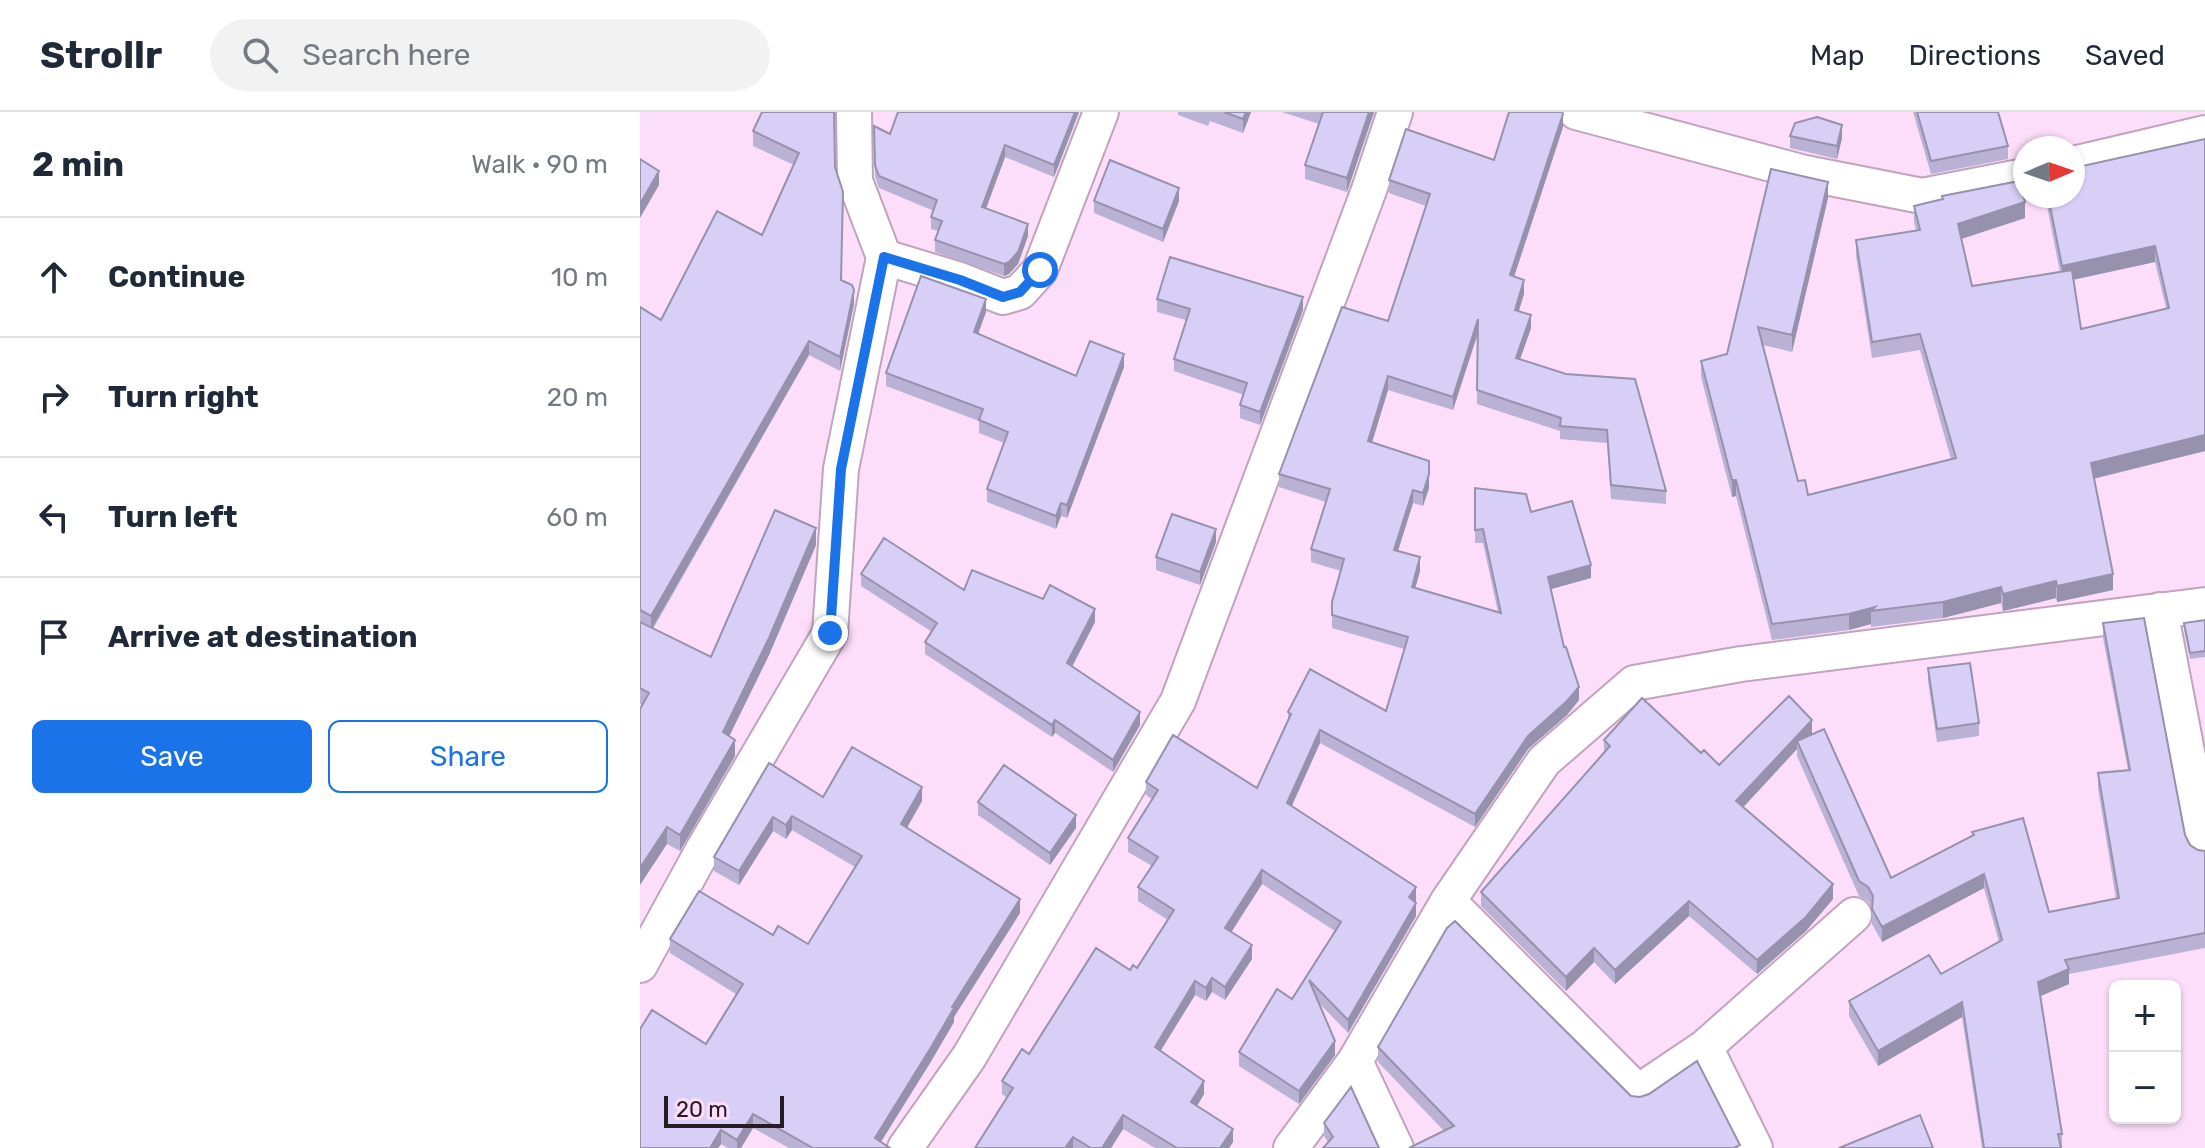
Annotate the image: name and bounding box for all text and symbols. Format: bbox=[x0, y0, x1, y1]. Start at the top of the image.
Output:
search box bbox=[210, 19, 770, 91]
text: Strollr bbox=[40, 32, 162, 78]
icon: search bbox=[238, 33, 282, 77]
text: Search here bbox=[302, 37, 471, 73]
text: Map bbox=[1810, 39, 1864, 72]
text: Directions bbox=[1908, 39, 2041, 72]
text: Saved bbox=[2085, 39, 2165, 72]
north arrow bbox=[2013, 136, 2085, 208]
text: 2 min bbox=[32, 144, 124, 185]
text: Walk · 90 m bbox=[471, 149, 608, 180]
route start bbox=[1022, 252, 1058, 288]
icon: ahead bbox=[32, 255, 76, 299]
text: Continue bbox=[108, 259, 245, 295]
text: 10 m bbox=[551, 262, 608, 293]
icon: right bbox=[32, 375, 76, 419]
text: Turn right bbox=[108, 379, 259, 415]
text: 20 m bbox=[547, 382, 608, 413]
icon: left bbox=[32, 495, 76, 539]
text: Turn left bbox=[108, 499, 238, 535]
text: 60 m bbox=[546, 502, 608, 533]
icon: arrive bbox=[32, 615, 76, 659]
route end bbox=[812, 615, 848, 651]
text: Arrive at destination bbox=[108, 619, 418, 655]
button: Save bbox=[32, 720, 312, 793]
button: Share bbox=[328, 720, 608, 793]
map controls bbox=[2109, 980, 2181, 1124]
button: + bbox=[2109, 980, 2181, 1052]
button: − bbox=[2109, 1052, 2181, 1124]
scale bar bbox=[664, 1092, 784, 1128]
text: 20 m bbox=[676, 1096, 728, 1123]

